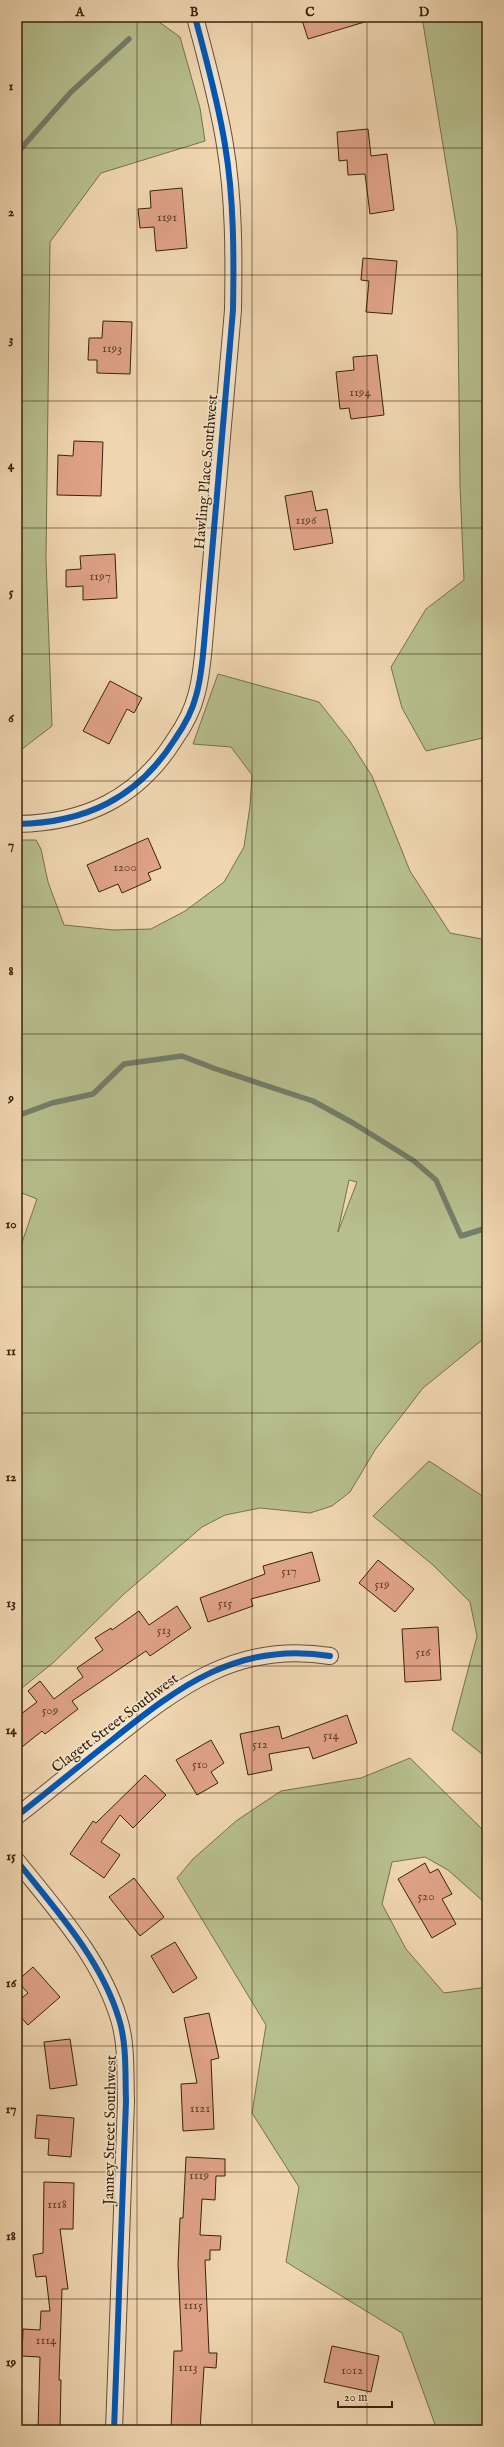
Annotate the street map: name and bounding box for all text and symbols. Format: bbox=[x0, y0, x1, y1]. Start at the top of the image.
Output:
text: A bbox=[75, 4, 86, 21]
text: B bbox=[190, 4, 199, 21]
text: C bbox=[305, 4, 315, 21]
text: D bbox=[419, 4, 430, 21]
text: 1 bbox=[9, 78, 14, 95]
text: 2 bbox=[8, 204, 14, 221]
house number: 1191 bbox=[157, 209, 177, 226]
text: 3 bbox=[9, 331, 14, 348]
house number: 1193 bbox=[102, 340, 122, 357]
house number: 1194 bbox=[349, 384, 371, 401]
street label: Hawling Place Southwest bbox=[190, 394, 222, 550]
text: 4 bbox=[8, 457, 15, 474]
house number: 1196 bbox=[296, 512, 317, 529]
house number: 1197 bbox=[89, 568, 111, 585]
text: 5 bbox=[9, 584, 14, 601]
text: 6 bbox=[8, 710, 14, 727]
text: 7 bbox=[8, 837, 14, 854]
house number: 1200 bbox=[113, 859, 137, 876]
text: 8 bbox=[8, 963, 14, 980]
text: 9 bbox=[7, 1090, 14, 1107]
text: 10 bbox=[5, 1216, 17, 1233]
text: 11 bbox=[6, 1343, 16, 1360]
text: 12 bbox=[6, 1469, 16, 1486]
house number: 517 bbox=[281, 1563, 297, 1580]
house number: 519 bbox=[374, 1576, 390, 1593]
text: 13 bbox=[6, 1595, 16, 1612]
house number: 515 bbox=[218, 1595, 232, 1612]
house number: 513 bbox=[157, 1622, 171, 1639]
house number: 516 bbox=[415, 1644, 431, 1661]
street label: Clagett Street Southwest bbox=[48, 1669, 182, 1777]
house number: 509 bbox=[42, 1702, 59, 1719]
text: 14 bbox=[5, 1722, 17, 1739]
house number: 514 bbox=[323, 1727, 340, 1744]
house number: 512 bbox=[252, 1736, 268, 1753]
house number: 510 bbox=[192, 1756, 208, 1773]
text: 15 bbox=[6, 1848, 16, 1865]
house number: 520 bbox=[417, 1888, 435, 1905]
text: 16 bbox=[6, 1975, 17, 1992]
street label: Janney Street Southwest bbox=[99, 2055, 121, 2207]
house number: 1121 bbox=[190, 2100, 210, 2117]
text: 17 bbox=[6, 2101, 16, 2118]
house number: 1119 bbox=[189, 2167, 209, 2184]
house number: 1118 bbox=[47, 2196, 67, 2213]
text: 18 bbox=[6, 2228, 16, 2245]
house number: 1115 bbox=[183, 2297, 203, 2314]
house number: 1114 bbox=[36, 2332, 57, 2349]
text: 19 bbox=[6, 2354, 17, 2371]
house number: 1113 bbox=[178, 2359, 198, 2376]
house number: 1012 bbox=[341, 2362, 363, 2379]
scale bar bbox=[338, 2383, 392, 2409]
text: 20 m bbox=[344, 2390, 367, 2405]

